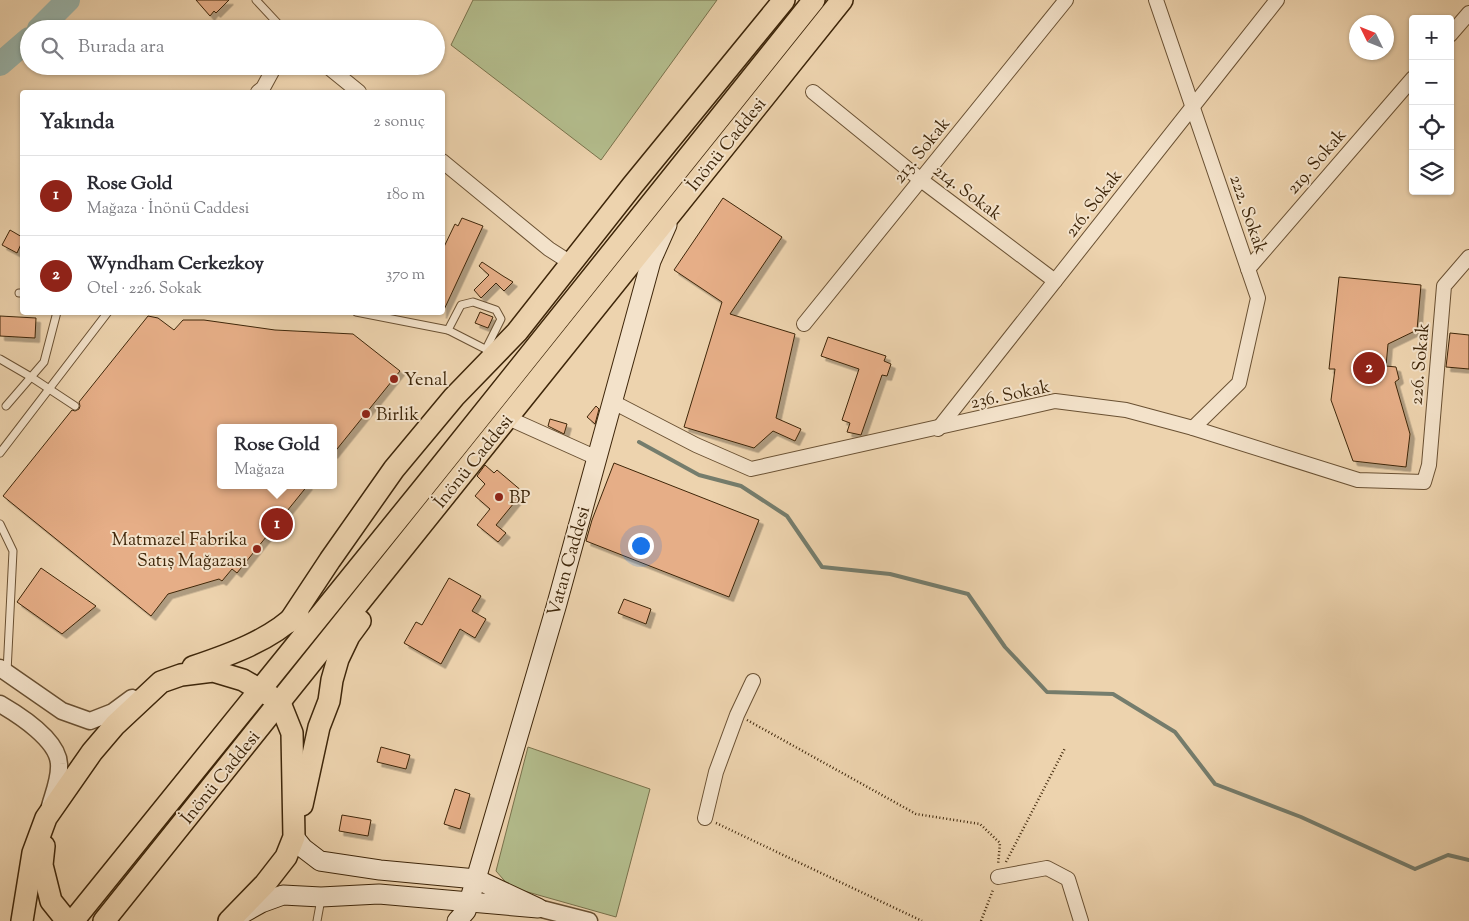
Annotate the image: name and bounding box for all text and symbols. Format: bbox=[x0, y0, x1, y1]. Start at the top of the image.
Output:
north arrow bbox=[1349, 15, 1394, 60]
map controls bbox=[1409, 15, 1454, 195]
button: + bbox=[1409, 15, 1454, 60]
search box bbox=[20, 20, 445, 75]
icon: search bbox=[38, 34, 66, 62]
text: Burada ara bbox=[78, 34, 164, 61]
button: − bbox=[1409, 60, 1454, 105]
street label: İnönü Caddesi bbox=[682, 93, 773, 198]
button: locate bbox=[1409, 105, 1454, 150]
text: Yakında bbox=[40, 108, 114, 138]
text: 2 sonuç bbox=[373, 111, 425, 134]
street label: 213. Sokak bbox=[888, 112, 958, 190]
street label: 219. Sokak bbox=[1281, 123, 1354, 201]
button: layers bbox=[1409, 150, 1454, 195]
street label: 214. Sokak bbox=[927, 159, 1007, 228]
street label: 216. Sokak bbox=[1060, 165, 1130, 244]
text: Rose Gold bbox=[87, 171, 173, 198]
street label: 222. Sokak bbox=[1221, 172, 1273, 258]
text: 1 bbox=[53, 184, 59, 207]
text: 180 m bbox=[386, 184, 425, 207]
text: Mağaza · İnönü Caddesi bbox=[87, 198, 249, 221]
text: Wyndham Cerkezkoy bbox=[87, 251, 264, 278]
text: 2 bbox=[52, 264, 60, 287]
text: 370 m bbox=[386, 264, 425, 287]
text: Otel · 226. Sokak bbox=[87, 278, 202, 301]
street label: 226. Sokak bbox=[1404, 322, 1438, 406]
pin: 2 bbox=[1353, 349, 1385, 387]
place label: Yenal bbox=[404, 368, 447, 394]
marker: Yenal bbox=[388, 373, 400, 385]
street label: 236. Sokak bbox=[968, 375, 1053, 417]
place label: Birlik bbox=[376, 403, 419, 429]
marker: Birlik bbox=[360, 408, 372, 420]
street label: İnönü Caddesi bbox=[429, 410, 520, 515]
popup bbox=[217, 424, 337, 489]
text: Rose Gold bbox=[234, 432, 320, 459]
text: Mağaza bbox=[234, 459, 285, 482]
place label: BP bbox=[509, 486, 531, 512]
marker: BP bbox=[493, 491, 505, 503]
street label: Vatan Caddesi bbox=[542, 503, 598, 620]
pin: 1 bbox=[261, 505, 293, 543]
place label: Matmazel Fabrika Satış Mağazası bbox=[111, 528, 247, 575]
your location bbox=[628, 533, 654, 559]
marker: Matmazel Fabrika Satış Mağazası bbox=[251, 543, 263, 555]
street label: İnönü Caddesi bbox=[176, 726, 267, 831]

